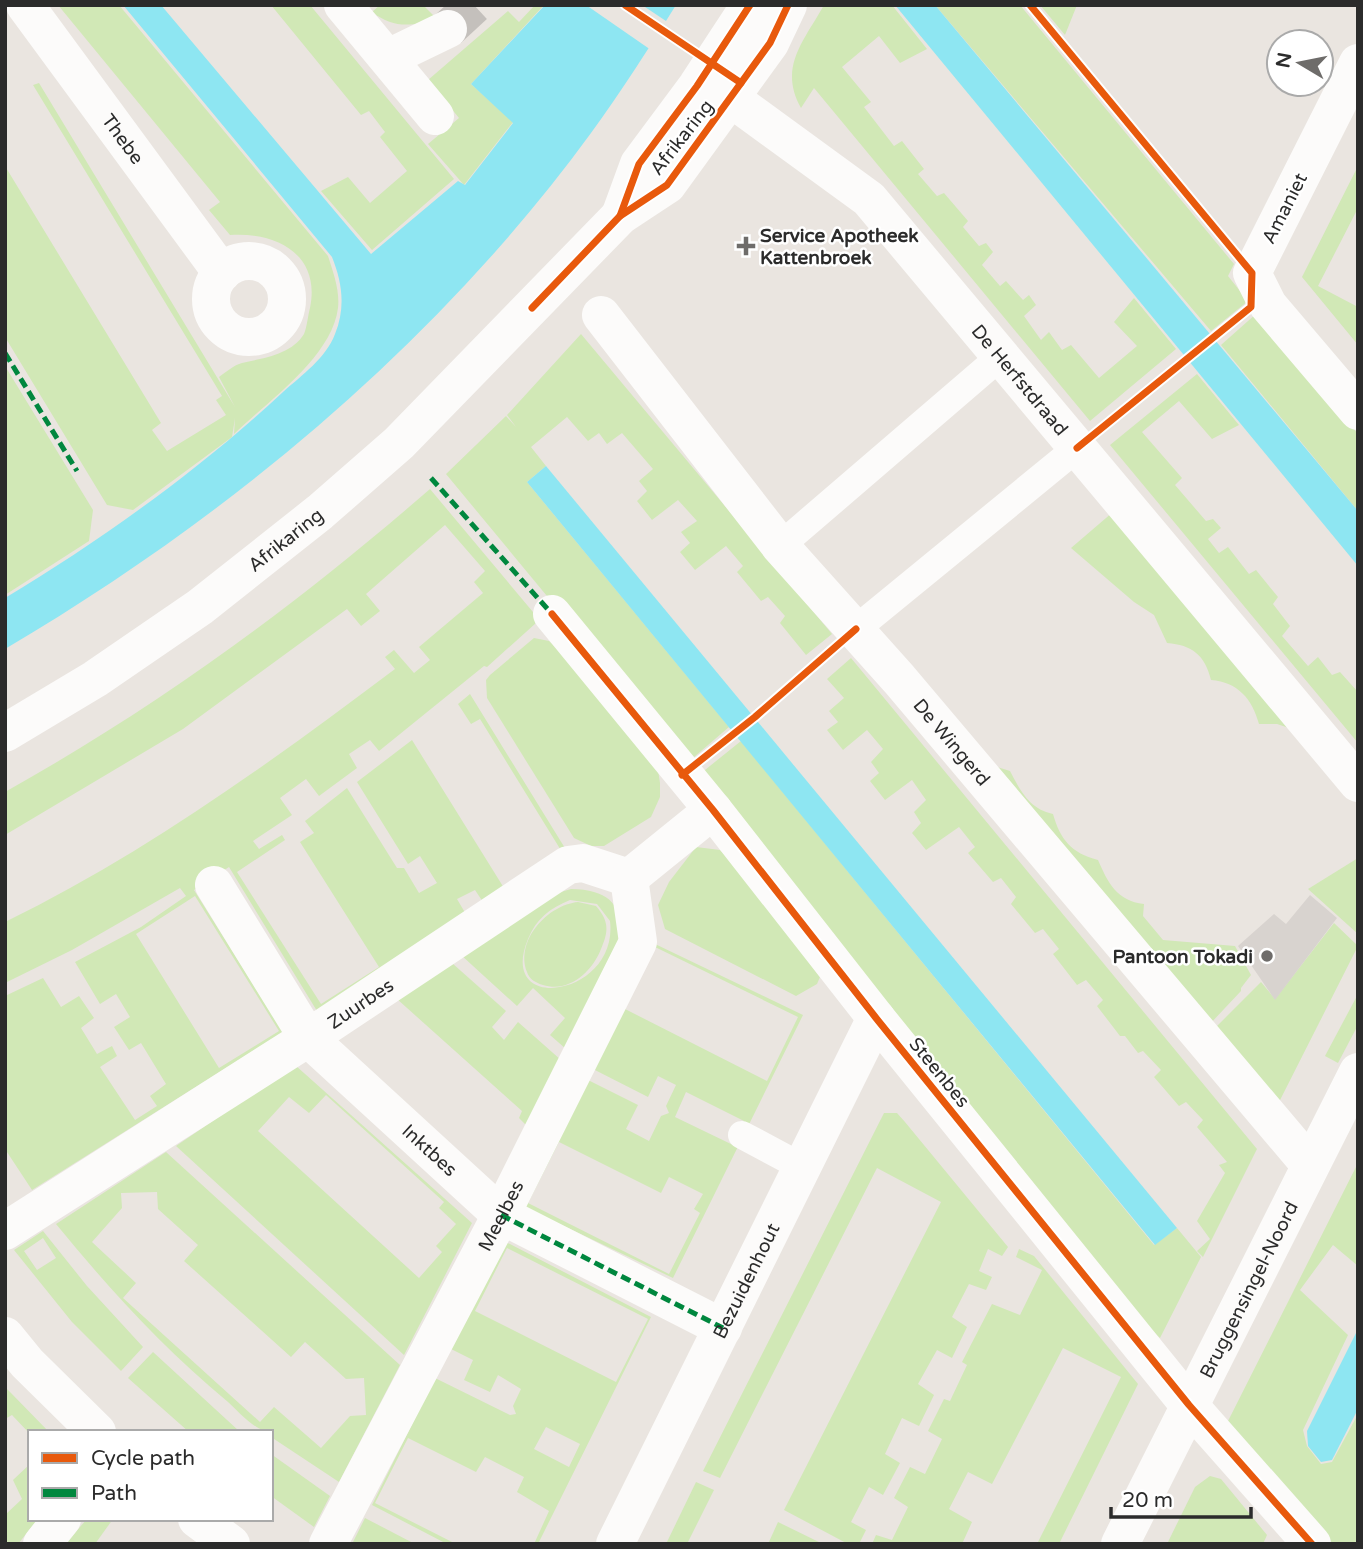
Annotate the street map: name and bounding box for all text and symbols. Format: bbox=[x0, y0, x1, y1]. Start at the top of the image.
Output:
north arrow bbox=[1265, 28, 1335, 98]
text: N bbox=[1272, 51, 1296, 70]
street label: Afrikaring bbox=[646, 96, 718, 180]
street label: Thebe bbox=[97, 110, 148, 169]
street label: Amaniet bbox=[1258, 169, 1312, 248]
place label: Service Apotheek Kattenbroek bbox=[760, 225, 919, 269]
marker: Service Apotheek Kattenbroek bbox=[738, 238, 754, 254]
street label: De Herfstdraad bbox=[967, 320, 1072, 440]
street label: Afrikaring bbox=[244, 504, 328, 577]
street label: De Wingerd bbox=[909, 695, 994, 790]
place label: Pantoon Tokadi bbox=[1112, 946, 1253, 968]
marker: Pantoon Tokadi bbox=[1259, 948, 1275, 964]
street label: Zuurbes bbox=[324, 974, 398, 1034]
street label: Steenbes bbox=[904, 1033, 974, 1112]
street label: Inktbes bbox=[397, 1120, 461, 1181]
street label: Meelbes bbox=[474, 1177, 529, 1255]
street label: Bruggensingel-Noord bbox=[1196, 1198, 1303, 1382]
street label: Bezuidenhout bbox=[709, 1220, 784, 1342]
legend bbox=[28, 1430, 273, 1521]
text: Cycle path bbox=[91, 1446, 195, 1471]
scale bar bbox=[1111, 1476, 1251, 1520]
text: Path bbox=[91, 1481, 137, 1506]
text: 20 m bbox=[1122, 1488, 1173, 1513]

